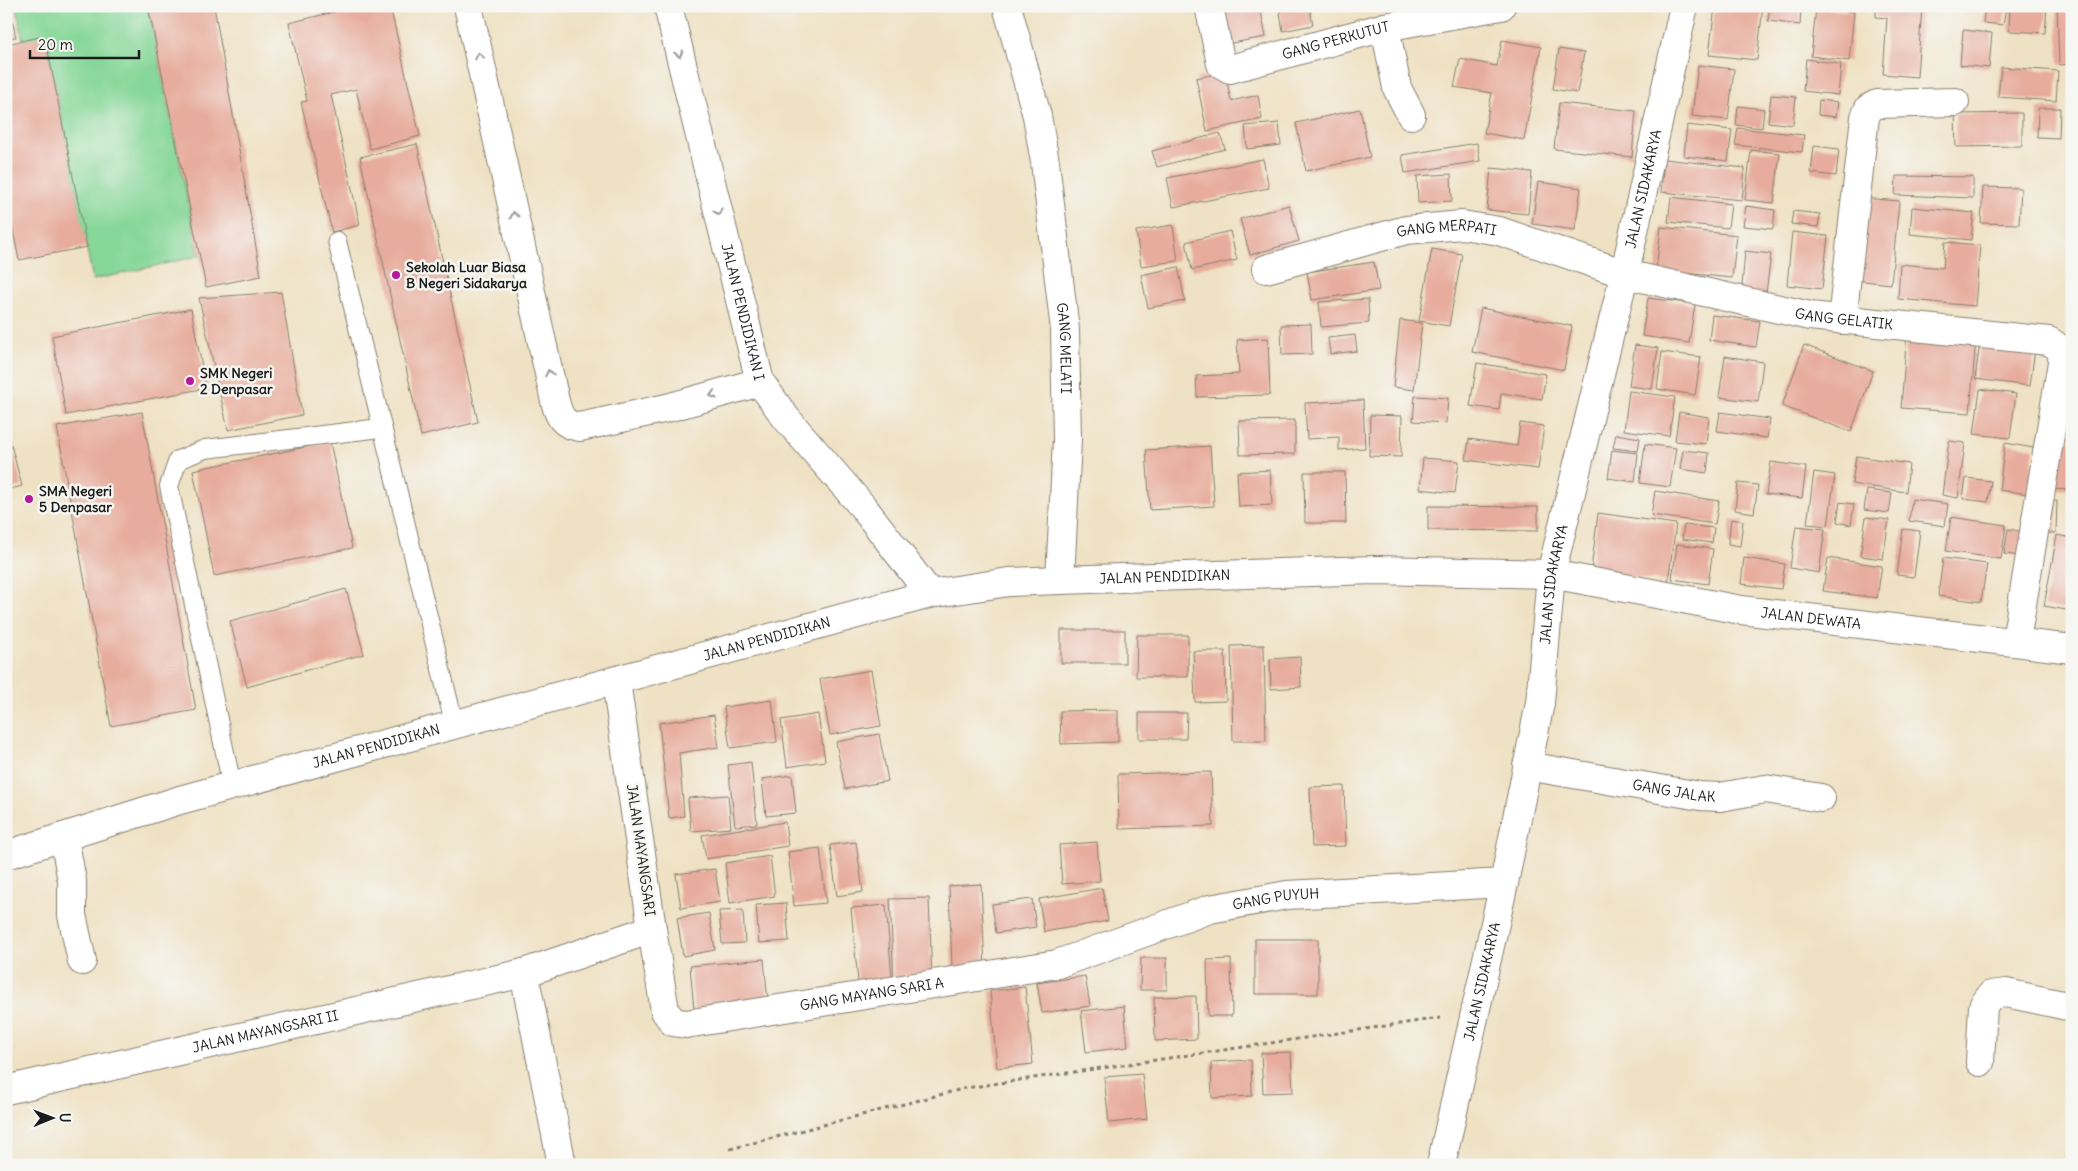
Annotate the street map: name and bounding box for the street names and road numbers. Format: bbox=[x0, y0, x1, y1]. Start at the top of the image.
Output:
street label: GANG PERKUTUT bbox=[1280, 17, 1391, 63]
street label: JALAN SIDAKARYA bbox=[1621, 128, 1665, 250]
street label: GANG MERPATI bbox=[1394, 215, 1498, 241]
street label: JALAN PENDIDIKAN I bbox=[717, 242, 768, 382]
street label: GANG MELATI bbox=[1053, 302, 1075, 394]
street label: GANG GELATIK bbox=[1793, 304, 1894, 334]
street label: JALAN SIDAKARYA bbox=[1536, 523, 1572, 645]
street label: JALAN PENDIDIKAN bbox=[1099, 566, 1231, 588]
street label: JALAN DEWATA bbox=[1760, 603, 1862, 633]
street label: JALAN PENDIDIKAN bbox=[701, 613, 832, 665]
street label: JALAN PENDIDIKAN bbox=[311, 720, 442, 772]
street label: GANG JALAK bbox=[1631, 775, 1716, 806]
street label: JALAN MAYANGSARI bbox=[623, 783, 659, 917]
street label: GANG PUYUH bbox=[1231, 884, 1320, 914]
street label: JALAN SIDAKARYA bbox=[1460, 920, 1504, 1043]
street label: GANG MAYANG SARI A bbox=[799, 973, 945, 1014]
street label: JALAN MAYANGSARI II bbox=[191, 1006, 340, 1057]

